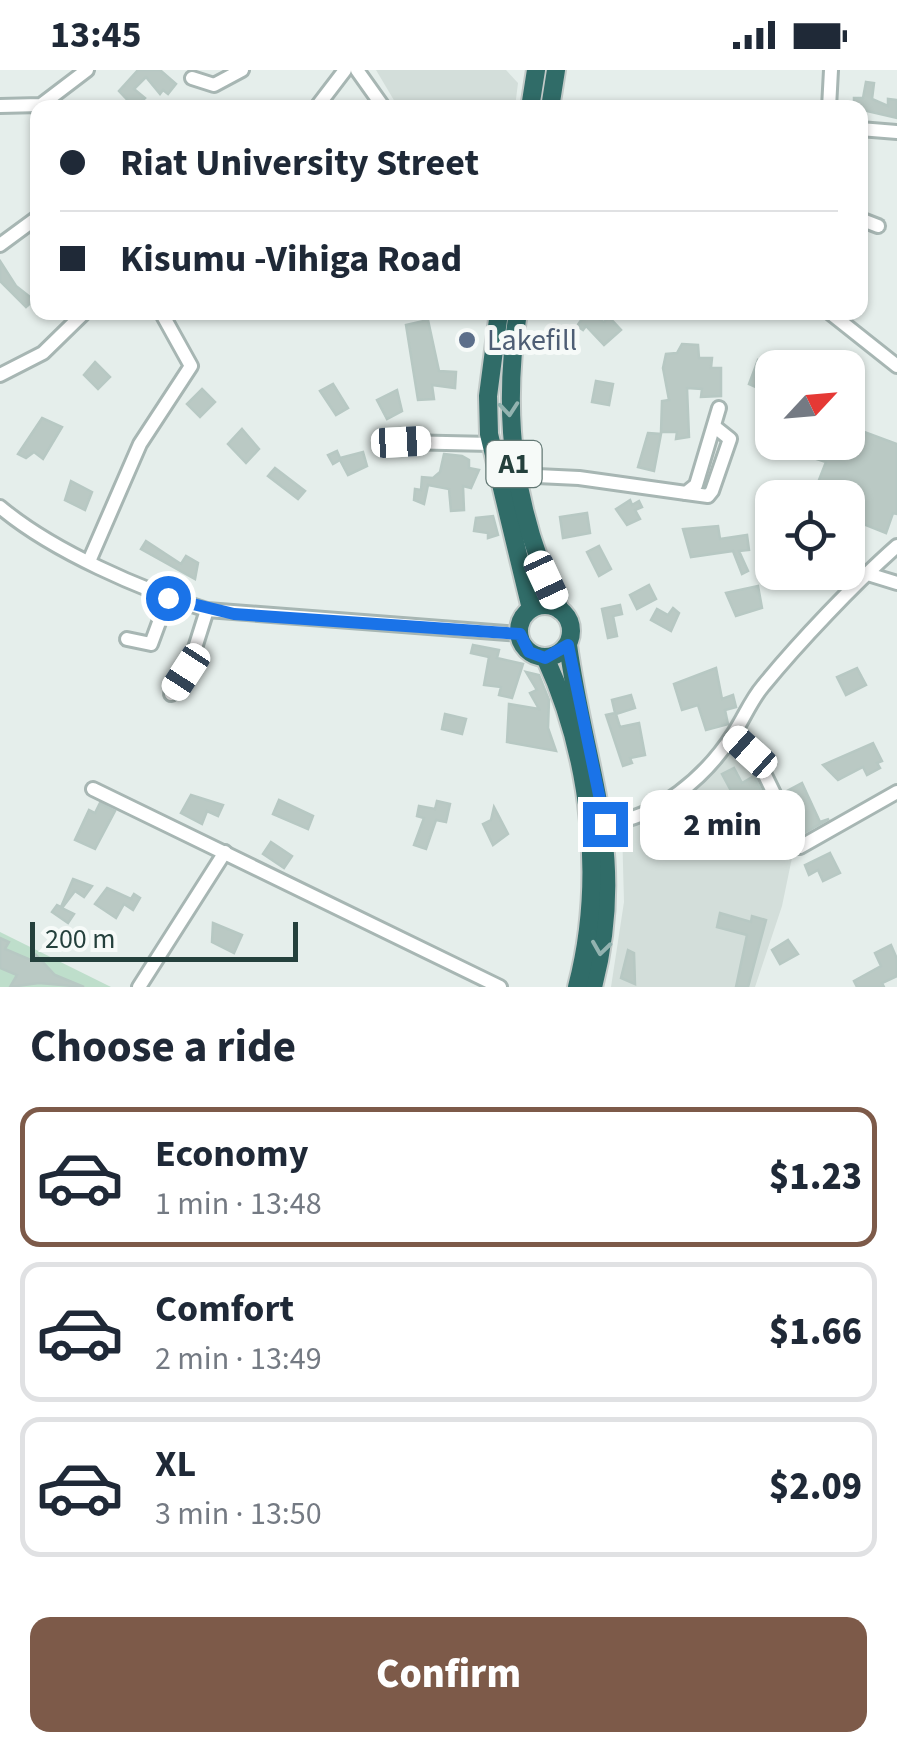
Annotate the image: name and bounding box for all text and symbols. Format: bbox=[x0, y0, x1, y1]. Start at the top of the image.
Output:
text: 13:45 bbox=[50, 8, 142, 62]
text: Riat University Street bbox=[120, 136, 479, 190]
text: Kisumu -Vihiga Road bbox=[120, 232, 462, 286]
place label: Lakefill bbox=[487, 319, 577, 362]
marker: Lakefill bbox=[456, 329, 478, 351]
north arrow bbox=[755, 350, 865, 460]
map controls bbox=[755, 350, 865, 590]
one-way arrow bbox=[497, 402, 519, 418]
car bbox=[370, 425, 432, 459]
road number: A1 bbox=[486, 441, 542, 487]
button: locate bbox=[755, 480, 865, 590]
car bbox=[520, 546, 572, 614]
route start bbox=[146, 576, 191, 621]
car bbox=[157, 639, 215, 705]
car bbox=[718, 721, 782, 783]
callout: 2 min bbox=[640, 789, 805, 859]
route end bbox=[583, 802, 628, 847]
text: 2 min bbox=[683, 802, 762, 848]
scale bar bbox=[30, 917, 298, 961]
text: 200 m bbox=[45, 919, 116, 959]
one-way arrow bbox=[591, 941, 612, 957]
text: Choose a ride bbox=[30, 1015, 296, 1079]
text: Economy bbox=[155, 1127, 308, 1181]
icon: car bbox=[35, 1132, 125, 1222]
text: $1.23 bbox=[769, 1150, 862, 1204]
text: 1 min · 13:48 bbox=[155, 1181, 322, 1227]
text: Comfort bbox=[155, 1282, 294, 1336]
icon: car bbox=[35, 1287, 125, 1377]
text: $1.66 bbox=[769, 1305, 862, 1359]
text: 2 min · 13:49 bbox=[155, 1336, 322, 1382]
text: XL bbox=[155, 1437, 196, 1491]
icon: car bbox=[35, 1442, 125, 1532]
text: $2.09 bbox=[769, 1460, 862, 1514]
text: 3 min · 13:50 bbox=[155, 1491, 322, 1537]
button: Confirm bbox=[30, 1617, 867, 1732]

